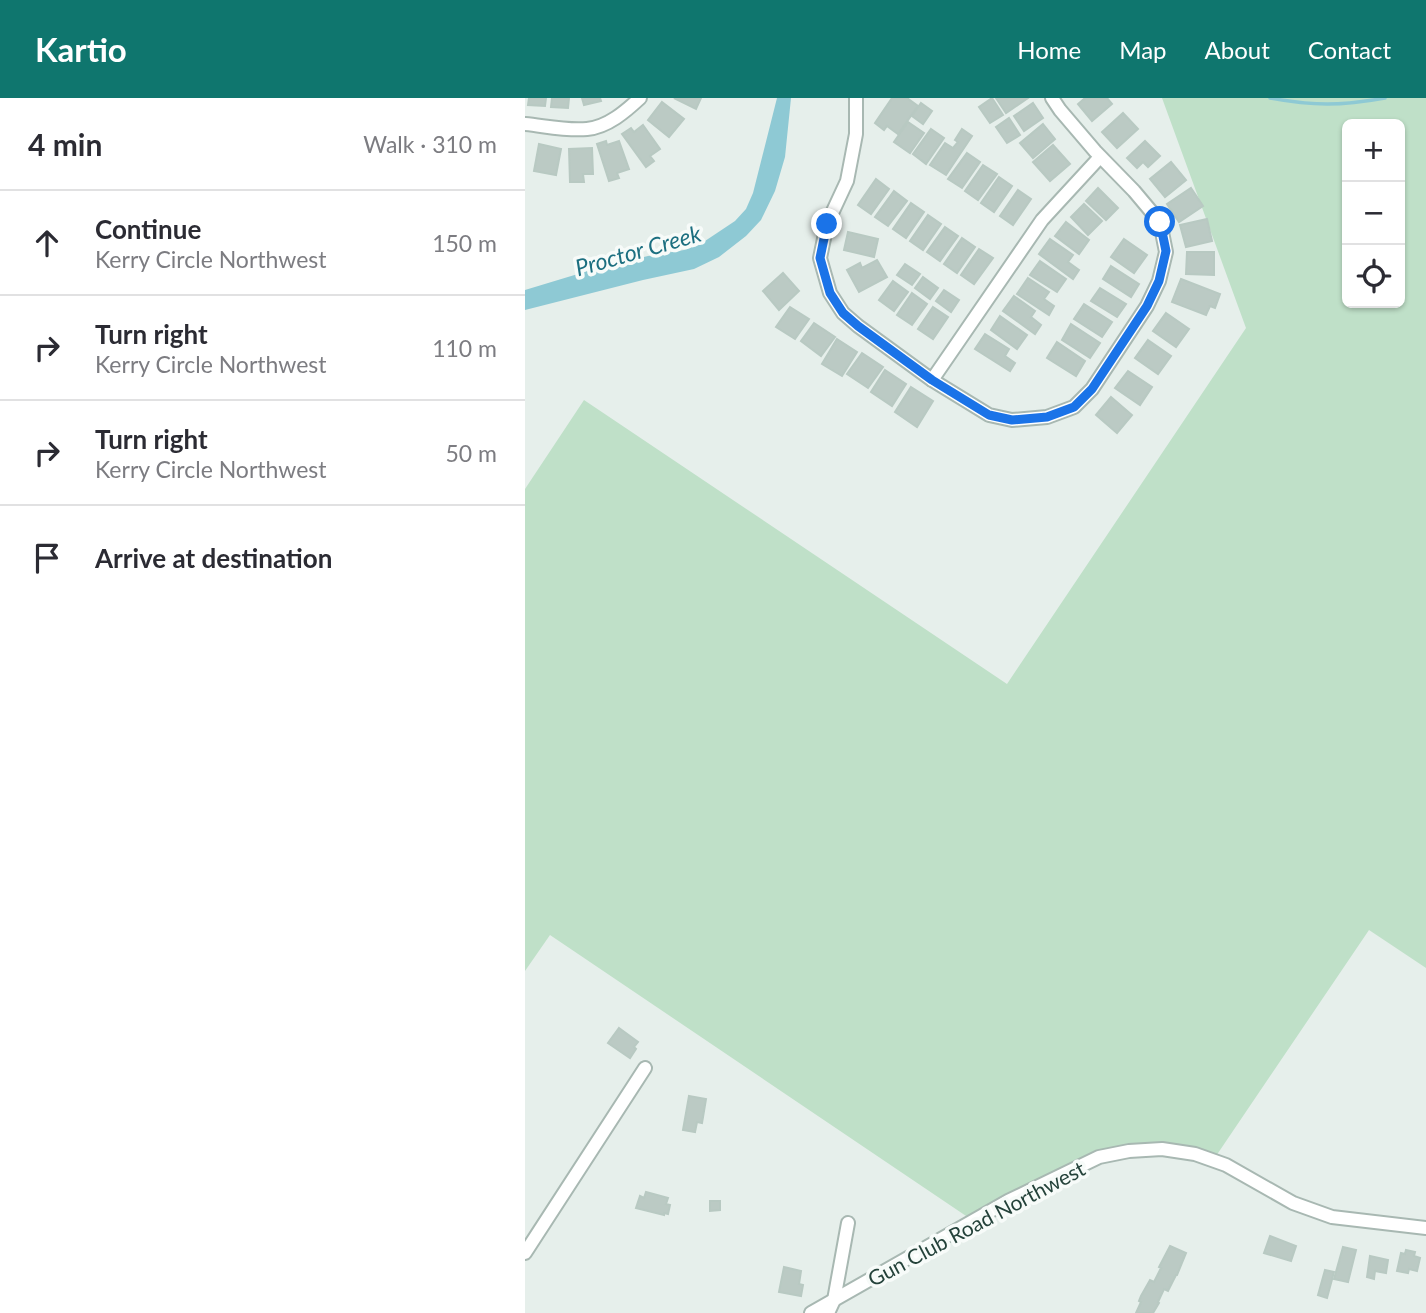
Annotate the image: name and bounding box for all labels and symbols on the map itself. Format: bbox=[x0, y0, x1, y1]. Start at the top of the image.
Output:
route start bbox=[1144, 206, 1175, 237]
route end bbox=[811, 208, 842, 239]
water label: Proctor Creek bbox=[572, 218, 705, 281]
street label: Gun Club Road Northwest bbox=[863, 1155, 1089, 1291]

